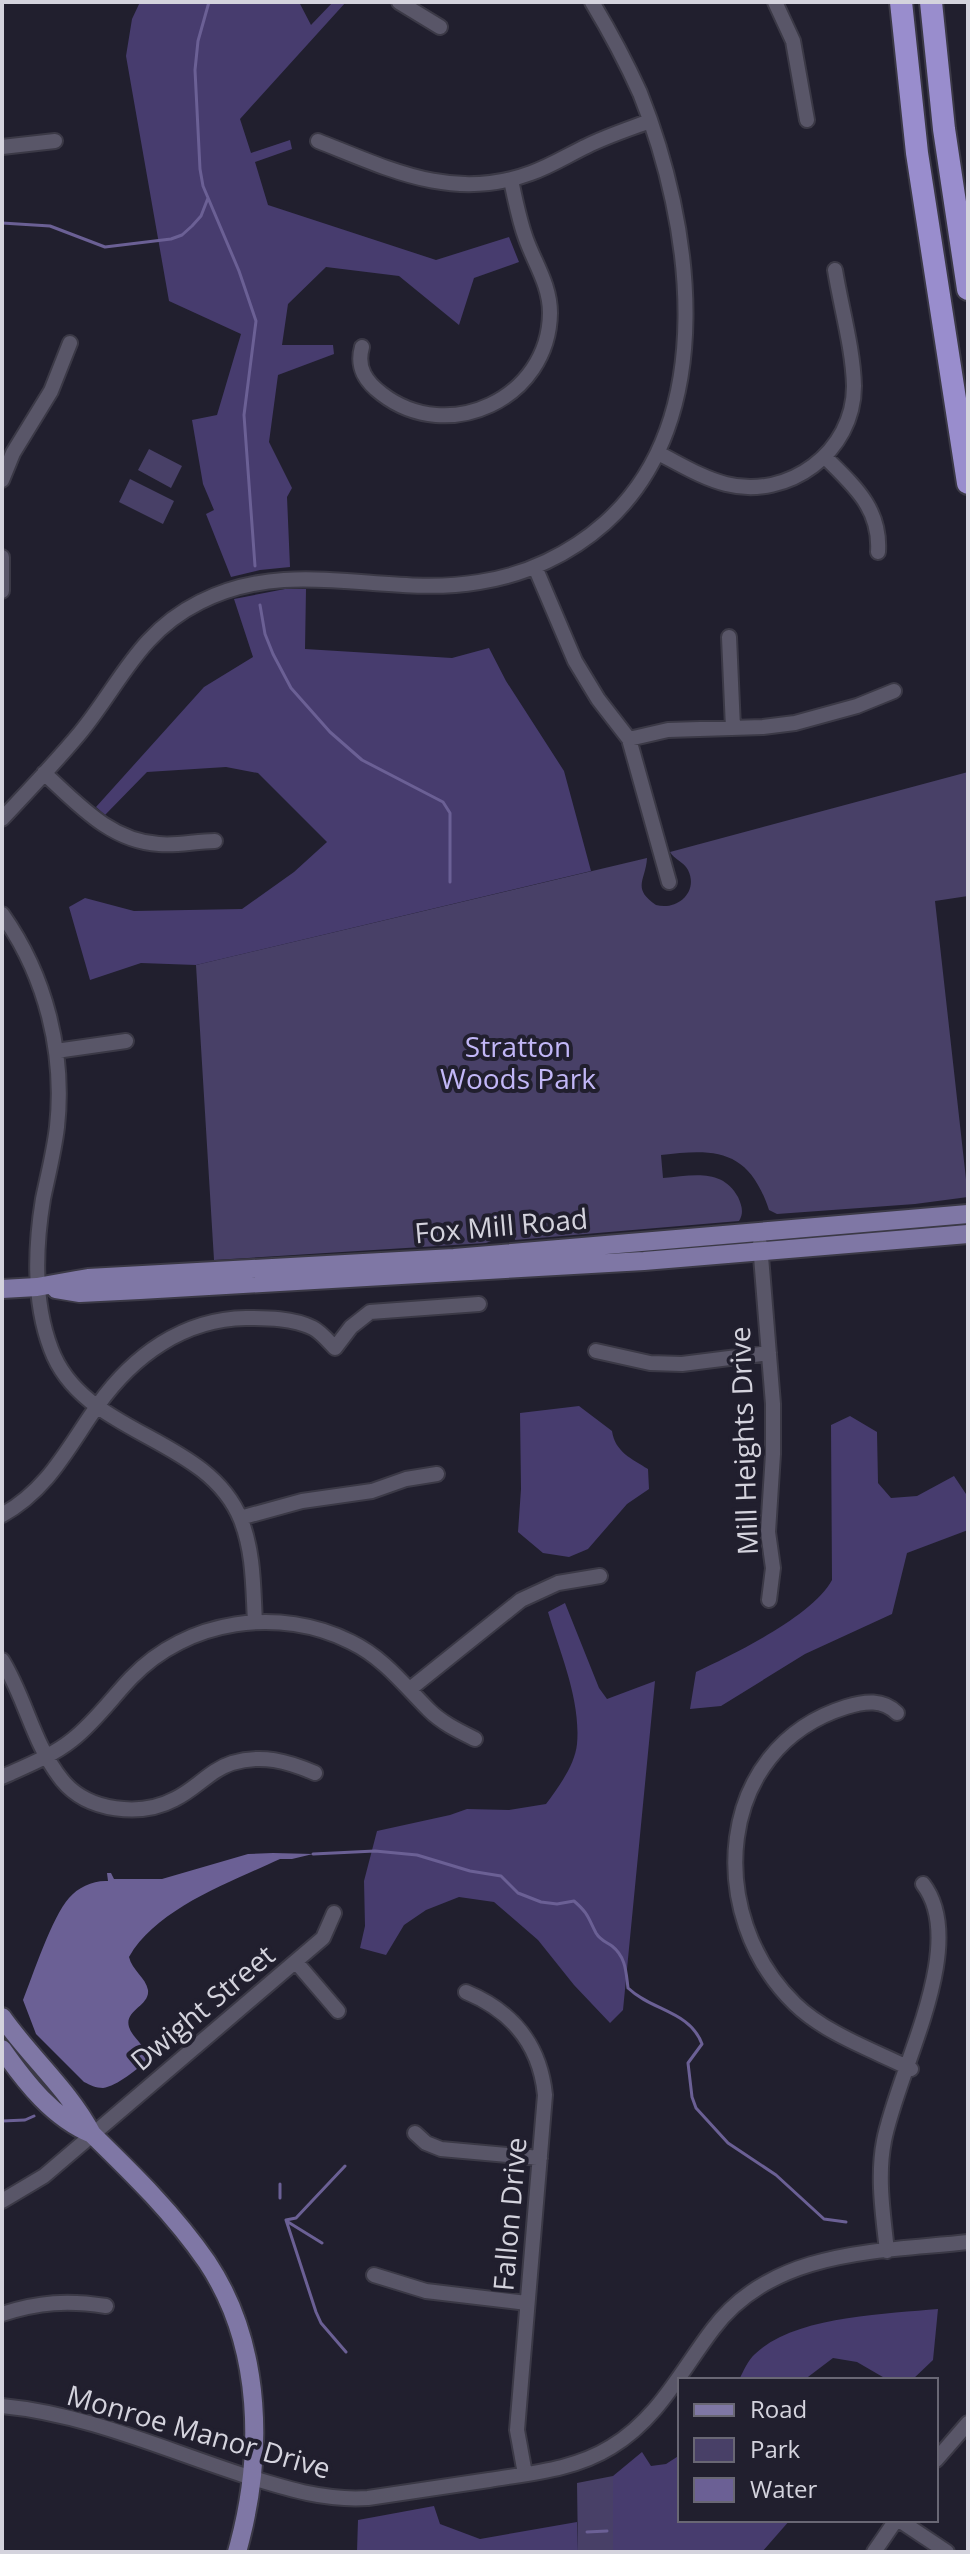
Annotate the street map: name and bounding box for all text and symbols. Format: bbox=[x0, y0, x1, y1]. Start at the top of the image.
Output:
park label: Stratton Woods Park bbox=[440, 1027, 596, 1097]
street label: Fox Mill Road bbox=[413, 1199, 589, 1251]
street label: Mill Heights Drive bbox=[720, 1326, 766, 1556]
street label: Dwight Street bbox=[122, 1936, 282, 2078]
street label: Fallon Drive bbox=[483, 2136, 535, 2292]
street label: Monroe Manor Drive bbox=[63, 2375, 335, 2487]
legend bbox=[678, 2378, 938, 2522]
text: Road bbox=[750, 2392, 807, 2425]
text: Park bbox=[750, 2432, 801, 2465]
text: Water bbox=[750, 2472, 818, 2505]

